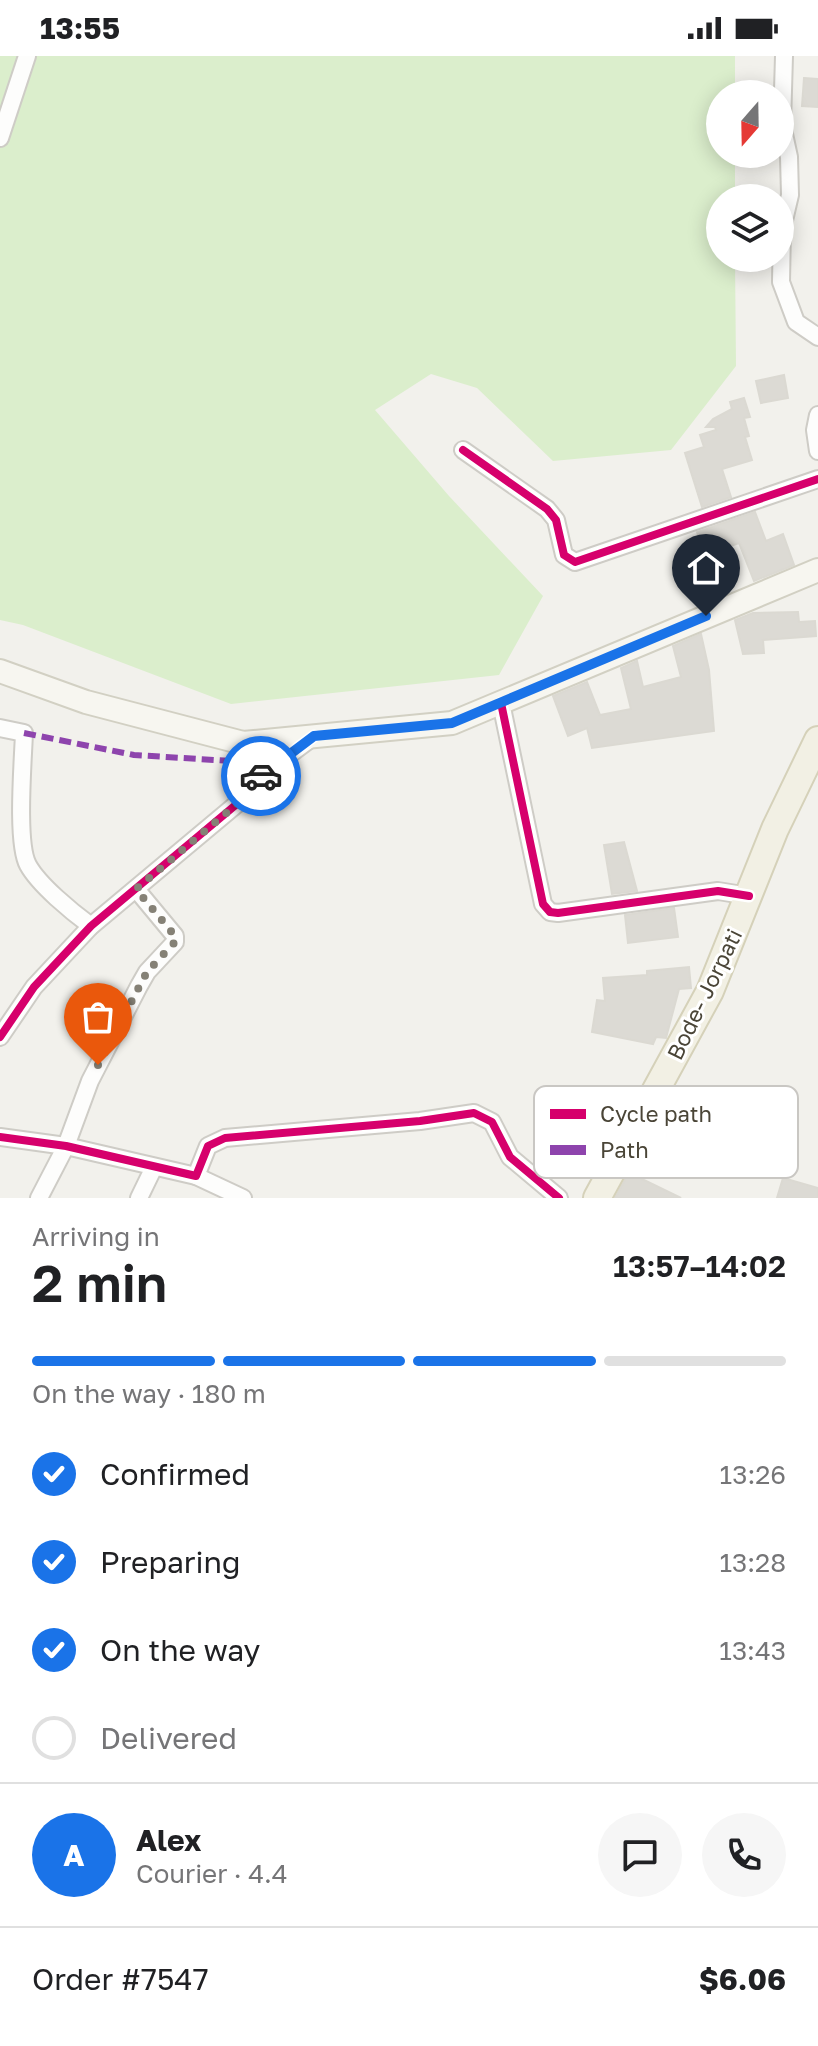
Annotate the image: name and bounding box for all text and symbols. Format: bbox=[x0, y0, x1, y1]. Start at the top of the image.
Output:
text: 13:55 bbox=[40, 10, 120, 46]
north arrow bbox=[706, 80, 794, 168]
map controls bbox=[706, 80, 794, 272]
button: layers bbox=[706, 184, 794, 272]
pin bbox=[672, 534, 740, 616]
icon: home bbox=[684, 546, 728, 590]
courier bbox=[221, 736, 301, 816]
icon: car bbox=[239, 754, 283, 798]
street label: Bode- Jorpati bbox=[661, 924, 747, 1064]
pin bbox=[64, 983, 132, 1065]
icon: bag bbox=[76, 995, 120, 1039]
legend bbox=[534, 1086, 798, 1178]
text: Cycle path bbox=[600, 1100, 712, 1127]
text: Path bbox=[600, 1136, 649, 1163]
text: Arriving in bbox=[32, 1221, 160, 1252]
text: 13:57–14:02 bbox=[613, 1248, 786, 1284]
text: 2 min bbox=[32, 1251, 167, 1313]
text: On the way · 180 m bbox=[32, 1378, 266, 1409]
icon: check bbox=[32, 1452, 76, 1496]
text: Confirmed bbox=[100, 1456, 250, 1492]
text: 13:26 bbox=[720, 1459, 786, 1490]
icon: check bbox=[32, 1540, 76, 1584]
text: Preparing bbox=[100, 1544, 241, 1580]
text: 13:28 bbox=[719, 1547, 786, 1578]
icon: check bbox=[32, 1628, 76, 1672]
text: On the way bbox=[100, 1632, 260, 1668]
text: 13:43 bbox=[719, 1635, 786, 1666]
text: Delivered bbox=[100, 1720, 237, 1756]
button: chat bbox=[598, 1813, 682, 1897]
button: phone bbox=[702, 1813, 786, 1897]
text: Alex bbox=[136, 1822, 201, 1858]
text: A bbox=[63, 1837, 85, 1873]
text: Courier · 4.4 bbox=[136, 1858, 288, 1889]
text: Order #7547 bbox=[32, 1961, 209, 1997]
text: $6.06 bbox=[699, 1961, 786, 1997]

